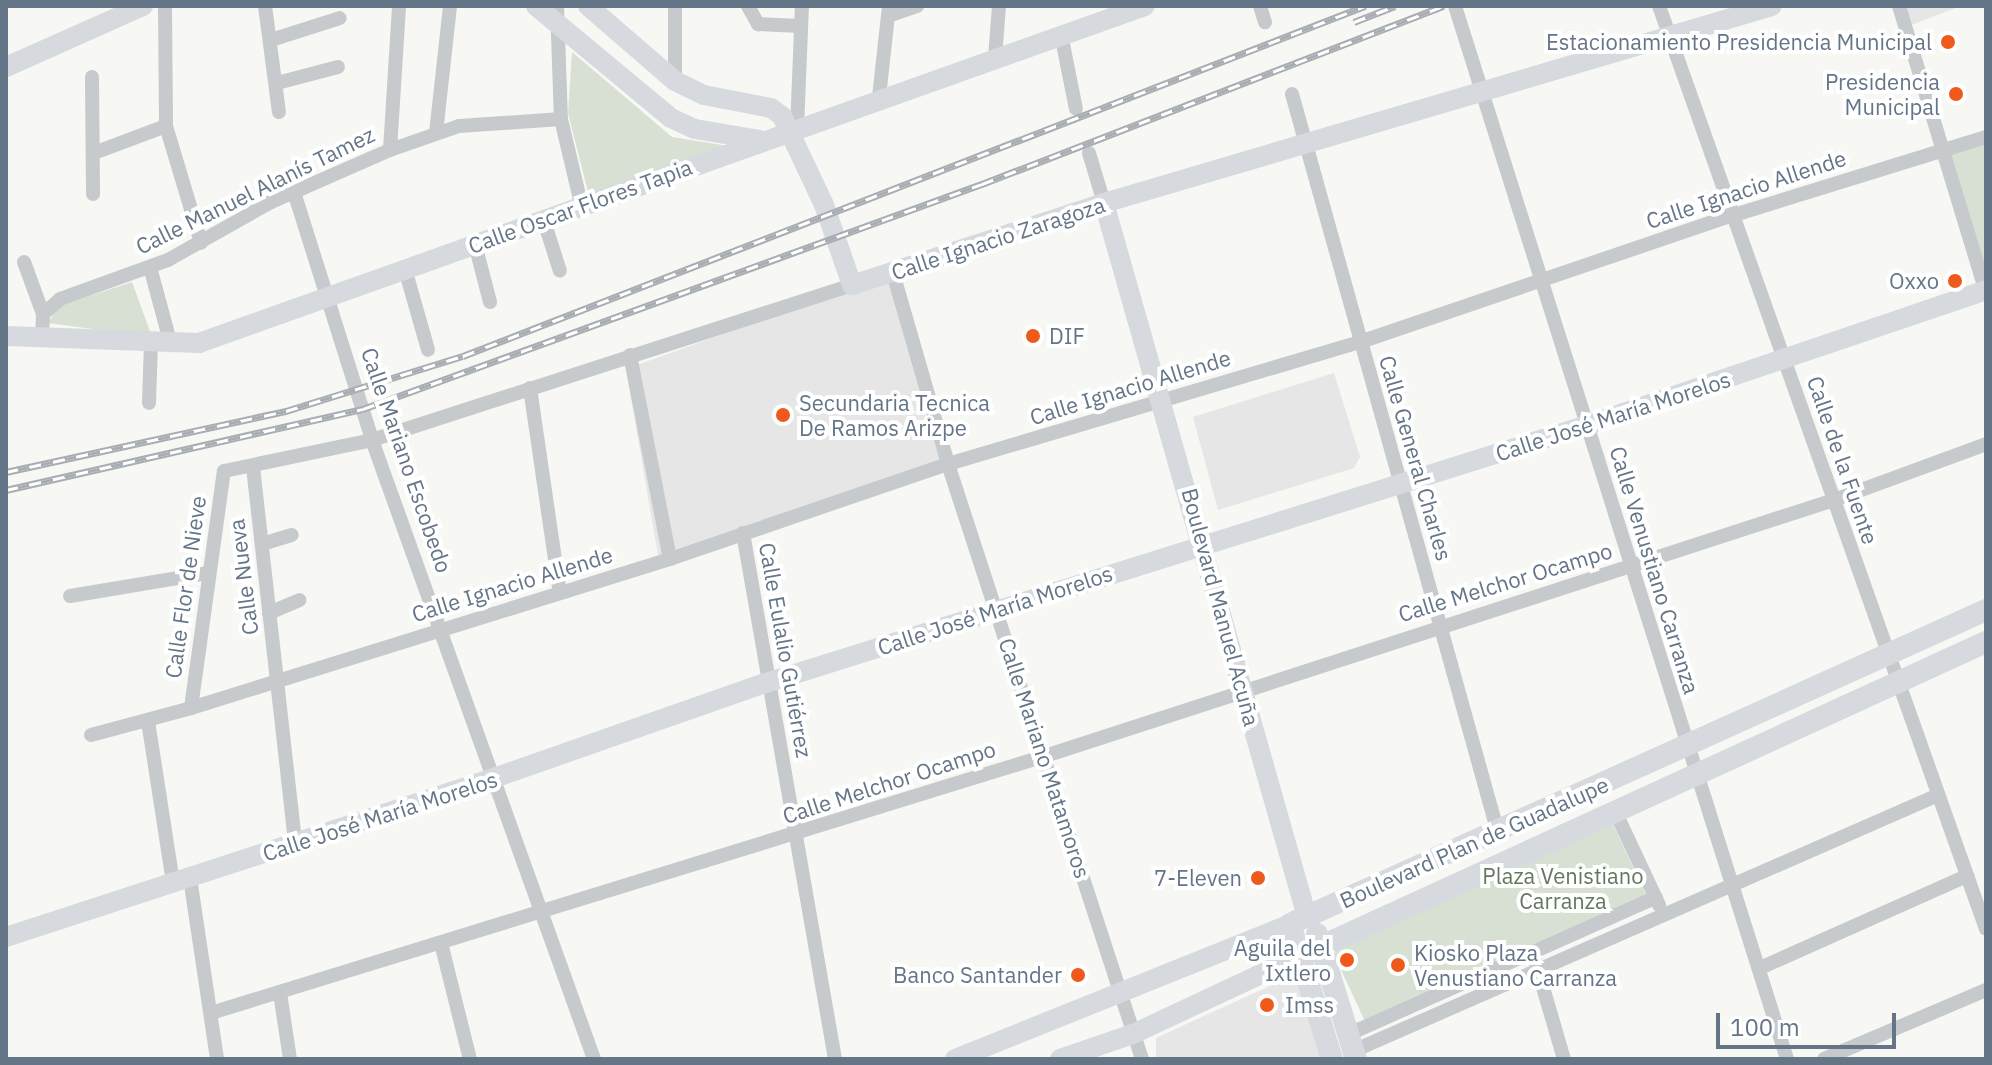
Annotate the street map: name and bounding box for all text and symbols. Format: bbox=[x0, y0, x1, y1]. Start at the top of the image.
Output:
place label: Estacionamiento Presidencia Municipal bbox=[1546, 29, 1932, 55]
marker: Estacionamiento Presidencia Municipal bbox=[1939, 33, 1957, 51]
place label: Presidencia Municipal bbox=[1825, 68, 1940, 120]
marker: Presidencia Municipal bbox=[1947, 85, 1965, 103]
street label: Calle Manuel Alanís Tamez bbox=[131, 121, 379, 259]
street label: Calle Ignacio Allende bbox=[1643, 144, 1849, 234]
street label: Calle Oscar Flores Tapia bbox=[464, 153, 696, 259]
street label: Calle Ignacio Zaragoza bbox=[888, 191, 1108, 285]
place label: Oxxo bbox=[1889, 268, 1939, 294]
marker: Oxxo bbox=[1946, 272, 1964, 290]
place label: DIF bbox=[1049, 323, 1085, 349]
marker: DIF bbox=[1024, 327, 1042, 345]
street label: Calle Mariano Escobedo bbox=[356, 344, 458, 576]
street label: Calle Ignacio Allende bbox=[1026, 344, 1234, 430]
street label: Calle General Charles bbox=[1374, 352, 1458, 564]
street label: Calle José María Morelos bbox=[1492, 366, 1734, 466]
street label: Calle de la Fuente bbox=[1802, 372, 1884, 548]
place label: Secundaria Tecnica De Ramos Arizpe bbox=[799, 389, 990, 440]
marker: Secundaria Tecnica De Ramos Arizpe bbox=[774, 406, 792, 424]
street label: Calle Venustiano Carranza bbox=[1605, 443, 1705, 697]
street label: Boulevard Manuel Acuña bbox=[1177, 485, 1265, 729]
street label: Calle Flor de Nieve bbox=[159, 494, 211, 680]
street label: Calle Nueva bbox=[223, 517, 263, 637]
street label: Calle Melchor Ocampo bbox=[1395, 537, 1615, 627]
street label: Calle Eulalio Gutiérrez bbox=[754, 540, 818, 760]
street label: Calle Ignacio Allende bbox=[408, 541, 616, 627]
street label: Calle José María Morelos bbox=[874, 560, 1116, 660]
street label: Calle Mariano Matamoros bbox=[994, 635, 1096, 881]
street label: Calle Melchor Ocampo bbox=[779, 735, 999, 829]
street label: Calle José María Morelos bbox=[259, 766, 501, 866]
street label: Boulevard Plan de Guadalupe bbox=[1335, 771, 1613, 913]
park label: Plaza Venistiano Carranza bbox=[1482, 862, 1644, 914]
place label: 7-Eleven bbox=[1154, 865, 1242, 891]
marker: 7-Eleven bbox=[1249, 869, 1267, 887]
place label: Aguila del Ixtlero bbox=[1234, 934, 1331, 986]
place label: Kiosko Plaza Venustiano Carranza bbox=[1414, 939, 1617, 990]
marker: Aguila del Ixtlero bbox=[1338, 951, 1356, 969]
marker: Kiosko Plaza Venustiano Carranza bbox=[1389, 956, 1407, 974]
place label: Banco Santander bbox=[893, 962, 1062, 988]
marker: Banco Santander bbox=[1069, 966, 1087, 984]
place label: Imss bbox=[1285, 992, 1334, 1018]
marker: Imss bbox=[1256, 994, 1278, 1016]
scale bar bbox=[1720, 997, 1900, 1047]
text: 100 m bbox=[1730, 1011, 1800, 1043]

